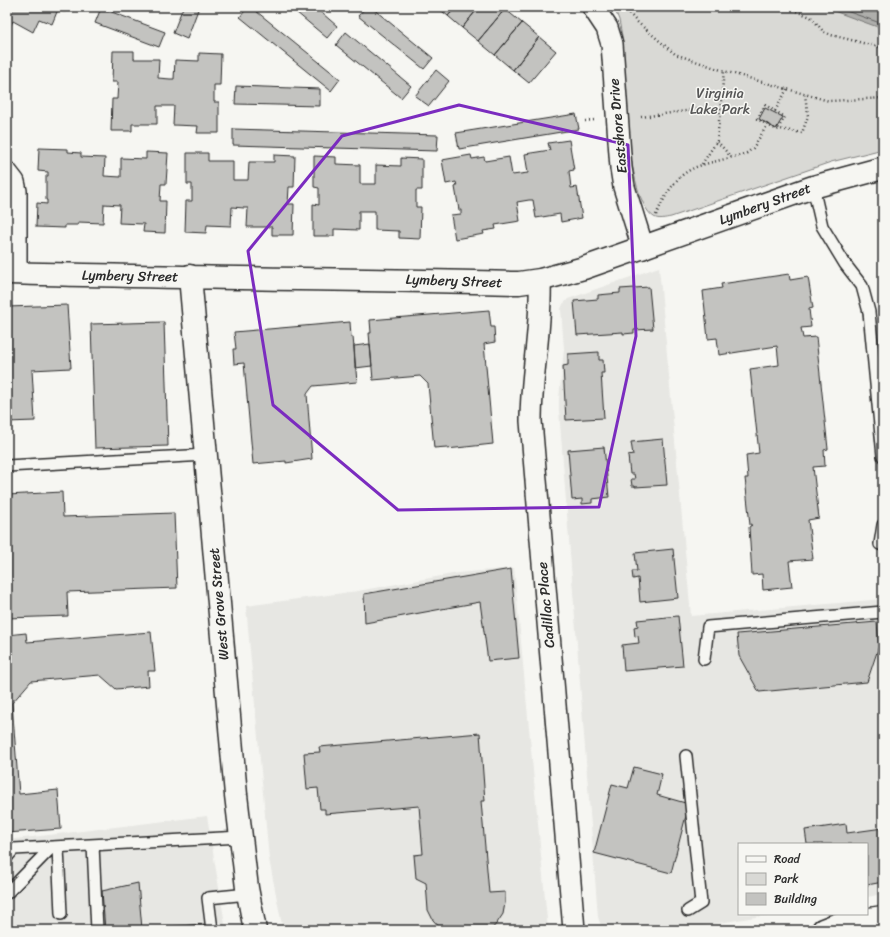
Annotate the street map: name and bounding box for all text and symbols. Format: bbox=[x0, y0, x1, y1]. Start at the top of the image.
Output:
street label: Eastshore Drive bbox=[601, 77, 635, 175]
park label: Virginia Lake Park bbox=[690, 81, 750, 122]
street label: Lymbery Street bbox=[715, 176, 815, 232]
street label: Lymbery Street bbox=[82, 263, 178, 289]
street label: Lymbery Street bbox=[405, 267, 503, 295]
street label: West Grove Street bbox=[202, 547, 236, 661]
street label: Cadillac Place bbox=[530, 561, 562, 649]
legend bbox=[738, 843, 868, 915]
text: Road bbox=[774, 848, 801, 870]
text: Park bbox=[774, 868, 799, 890]
text: Building bbox=[774, 888, 817, 910]

